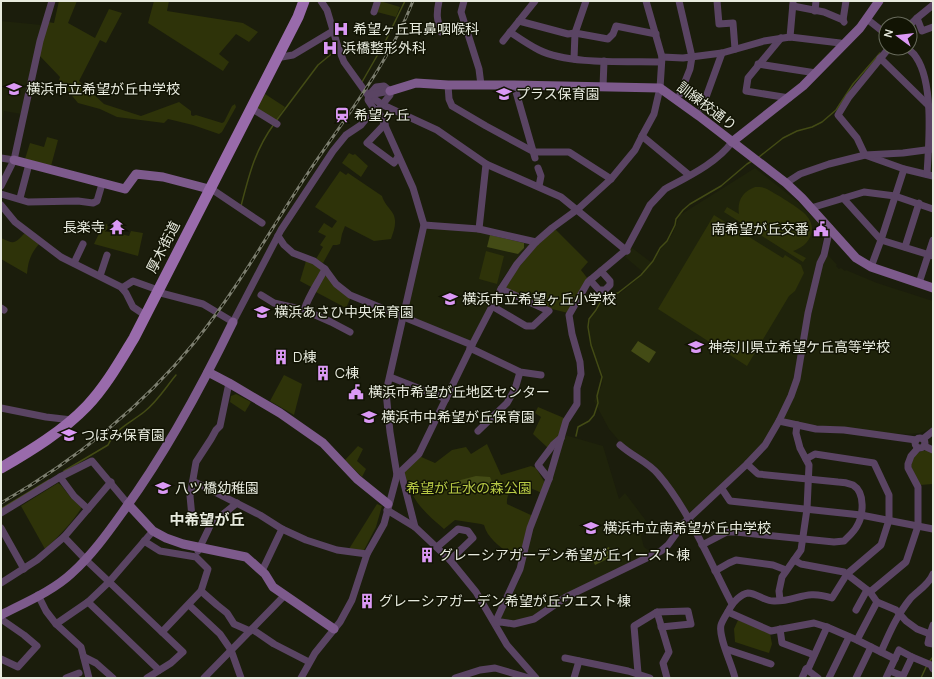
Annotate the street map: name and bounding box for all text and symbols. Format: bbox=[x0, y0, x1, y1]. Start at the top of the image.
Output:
north arrow bbox=[878, 16, 918, 56]
place label: 希望ヶ丘耳鼻咽喉科 bbox=[353, 19, 479, 38]
hospital icon: 希望ヶ丘耳鼻咽喉科 bbox=[332, 20, 350, 38]
text: N bbox=[880, 27, 896, 39]
place label: 浜橋整形外科 bbox=[342, 38, 426, 57]
hospital icon: 浜橋整形外科 bbox=[321, 39, 339, 57]
street label: 訓練校通り bbox=[674, 77, 741, 134]
place label: 横浜市立希望が丘中学校 bbox=[26, 79, 180, 98]
school or university icon: 横浜市立希望が丘中学校 bbox=[5, 80, 23, 98]
place label: プラス保育園 bbox=[516, 84, 600, 103]
school or university icon: プラス保育園 bbox=[495, 85, 513, 103]
place label: 希望ヶ丘 bbox=[354, 105, 410, 124]
station icon: 希望ヶ丘 bbox=[333, 106, 351, 124]
place label: 長楽寺 bbox=[63, 217, 105, 236]
temple icon: 長楽寺 bbox=[108, 218, 126, 236]
street label: 厚木街道 bbox=[141, 218, 184, 276]
place label: 南希望が丘交番 bbox=[711, 219, 809, 238]
public building icon: 南希望が丘交番 bbox=[812, 220, 830, 238]
place label: 横浜市立希望ヶ丘小学校 bbox=[462, 289, 616, 308]
school or university icon: 横浜市立希望ヶ丘小学校 bbox=[441, 290, 459, 308]
place label: 横浜あさひ中央保育園 bbox=[274, 302, 414, 321]
school or university icon: 横浜あさひ中央保育園 bbox=[253, 303, 271, 321]
place label: 神奈川県立希望ケ丘高等学校 bbox=[708, 337, 890, 356]
school or university icon: 神奈川県立希望ケ丘高等学校 bbox=[687, 338, 705, 356]
place label: D棟 bbox=[293, 347, 316, 366]
building icon: D棟 bbox=[272, 348, 290, 366]
place label: C棟 bbox=[335, 363, 359, 382]
building icon: C棟 bbox=[314, 364, 332, 382]
place label: 横浜市希望が丘地区センター bbox=[368, 382, 550, 401]
public building icon: 横浜市希望が丘地区センター bbox=[347, 383, 365, 401]
place label: 横浜市中希望が丘保育園 bbox=[381, 407, 535, 426]
school or university icon: 横浜市中希望が丘保育園 bbox=[360, 408, 378, 426]
place label: つぼみ保育園 bbox=[81, 425, 165, 444]
school or university icon: つぼみ保育園 bbox=[60, 426, 78, 444]
place label: 八ツ橋幼稚園 bbox=[175, 478, 259, 497]
park label: 希望が丘水の森公園 bbox=[406, 478, 532, 497]
school or university icon: 八ツ橋幼稚園 bbox=[154, 479, 172, 497]
district label: 中希望が丘 bbox=[169, 509, 245, 530]
place label: 横浜市立南希望が丘中学校 bbox=[603, 518, 771, 537]
school or university icon: 横浜市立南希望が丘中学校 bbox=[582, 519, 600, 537]
place label: グレーシアガーデン希望が丘イースト棟 bbox=[439, 545, 690, 564]
building icon: グレーシアガーデン希望が丘イースト棟 bbox=[418, 546, 436, 564]
place label: グレーシアガーデン希望が丘ウエスト棟 bbox=[379, 591, 631, 610]
building icon: グレーシアガーデン希望が丘ウエスト棟 bbox=[358, 592, 376, 610]

